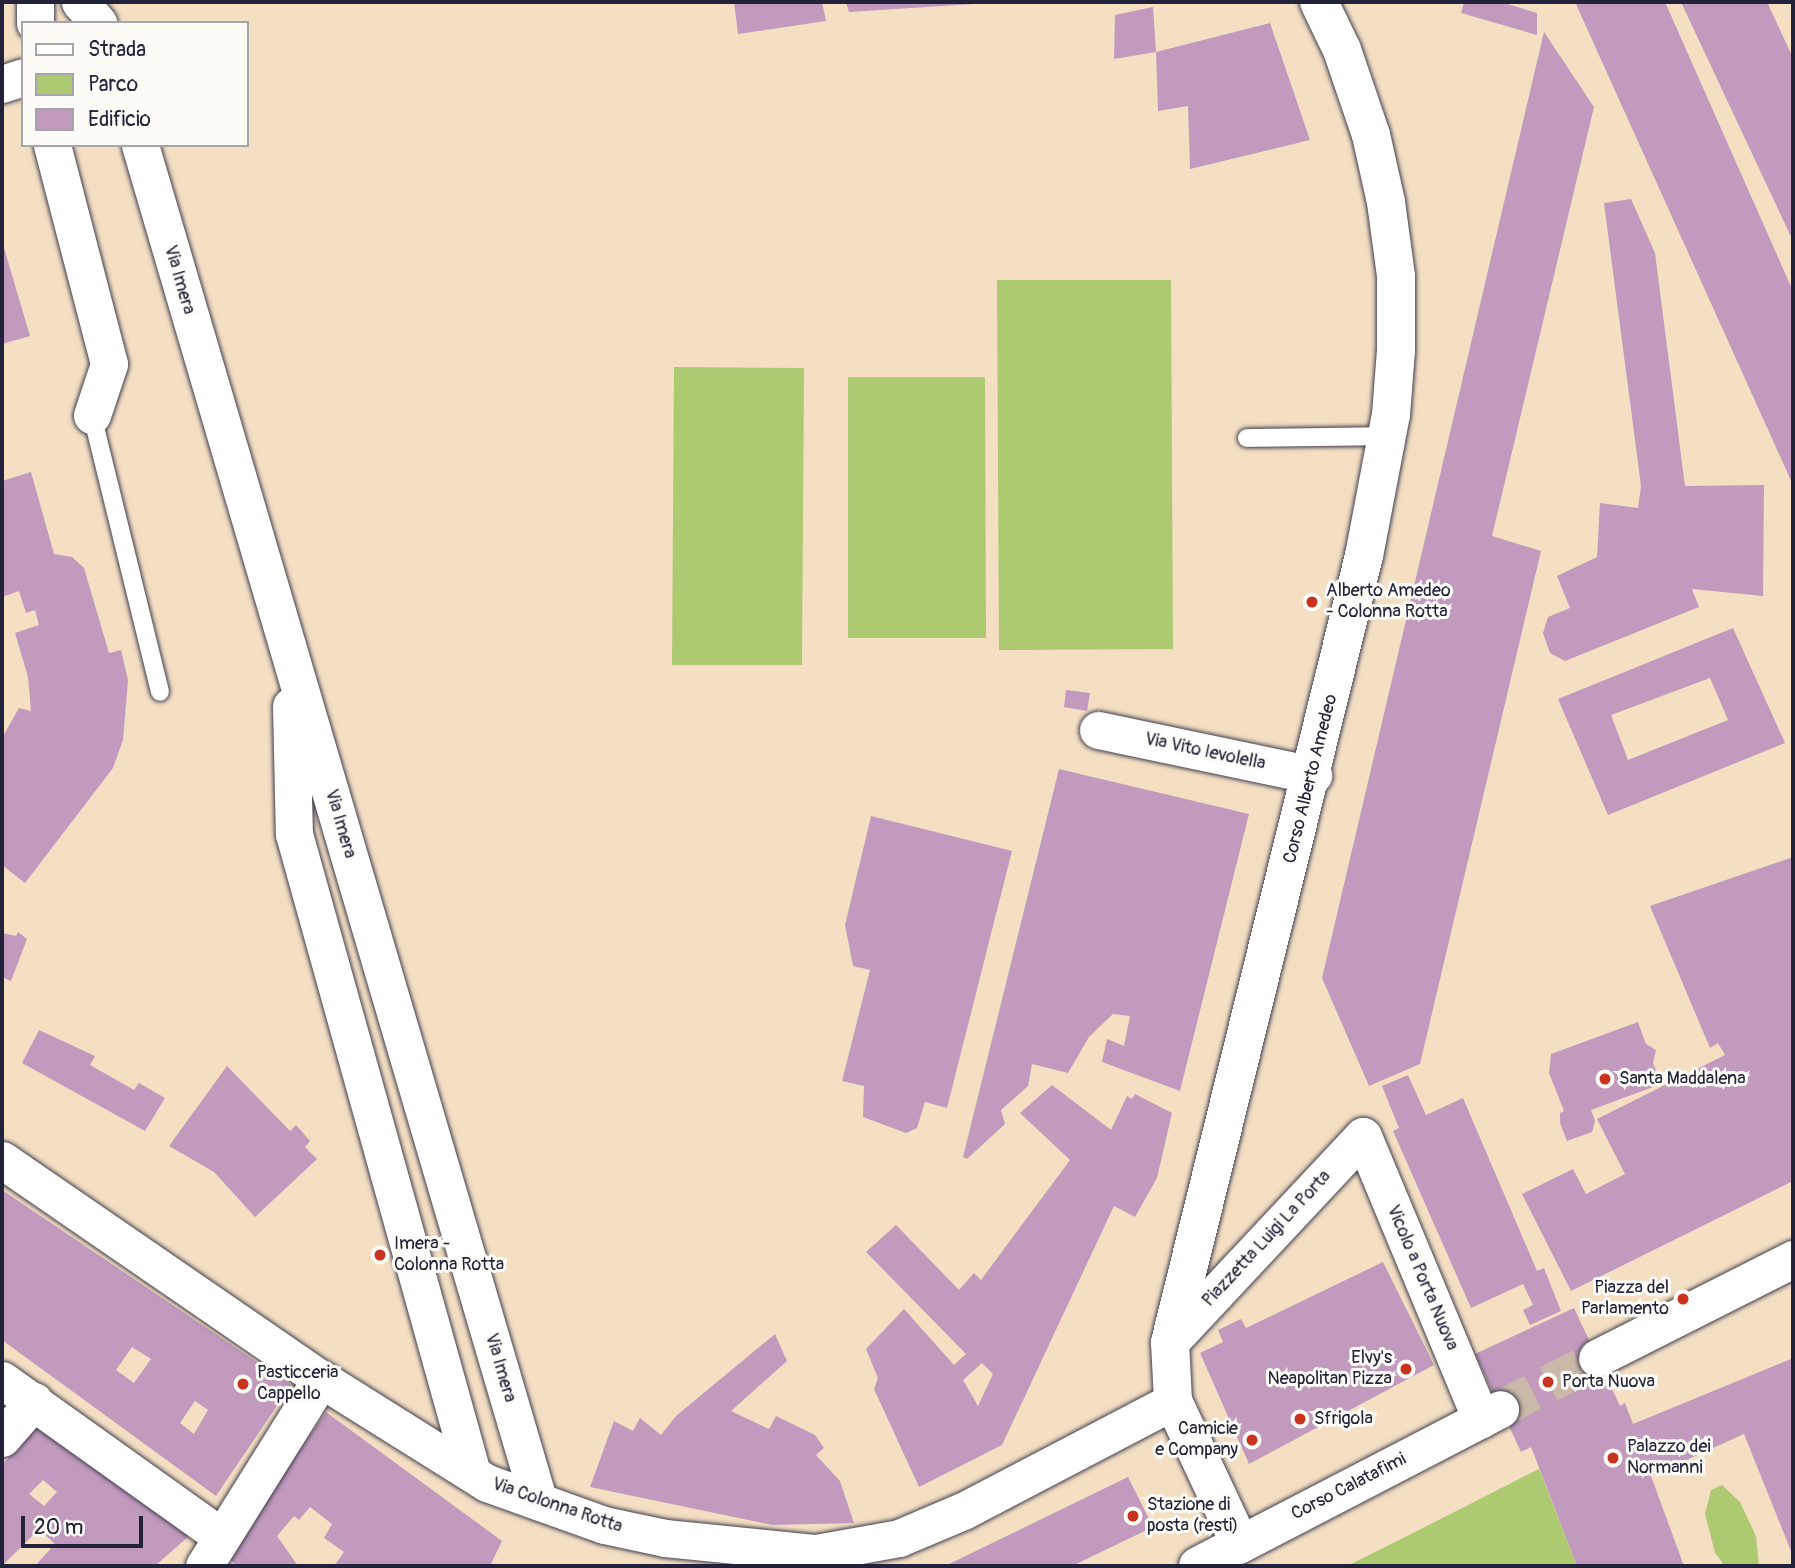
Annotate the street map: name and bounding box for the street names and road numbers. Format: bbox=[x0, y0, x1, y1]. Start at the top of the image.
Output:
street label: Via Imera bbox=[159, 243, 199, 317]
street label: Corso Alberto Amedeo bbox=[1280, 692, 1342, 866]
street label: Via Vito Ievolella bbox=[1143, 729, 1267, 775]
street label: Via Imera bbox=[320, 787, 360, 861]
street label: Piazzetta Luigi La Porta bbox=[1198, 1166, 1336, 1312]
street label: Vicolo a Porta Nuova bbox=[1382, 1202, 1462, 1354]
street label: Via Imera bbox=[480, 1331, 520, 1405]
street label: Corso Calatafimi bbox=[1288, 1449, 1410, 1525]
street label: Via Colonna Rotta bbox=[489, 1474, 625, 1538]

